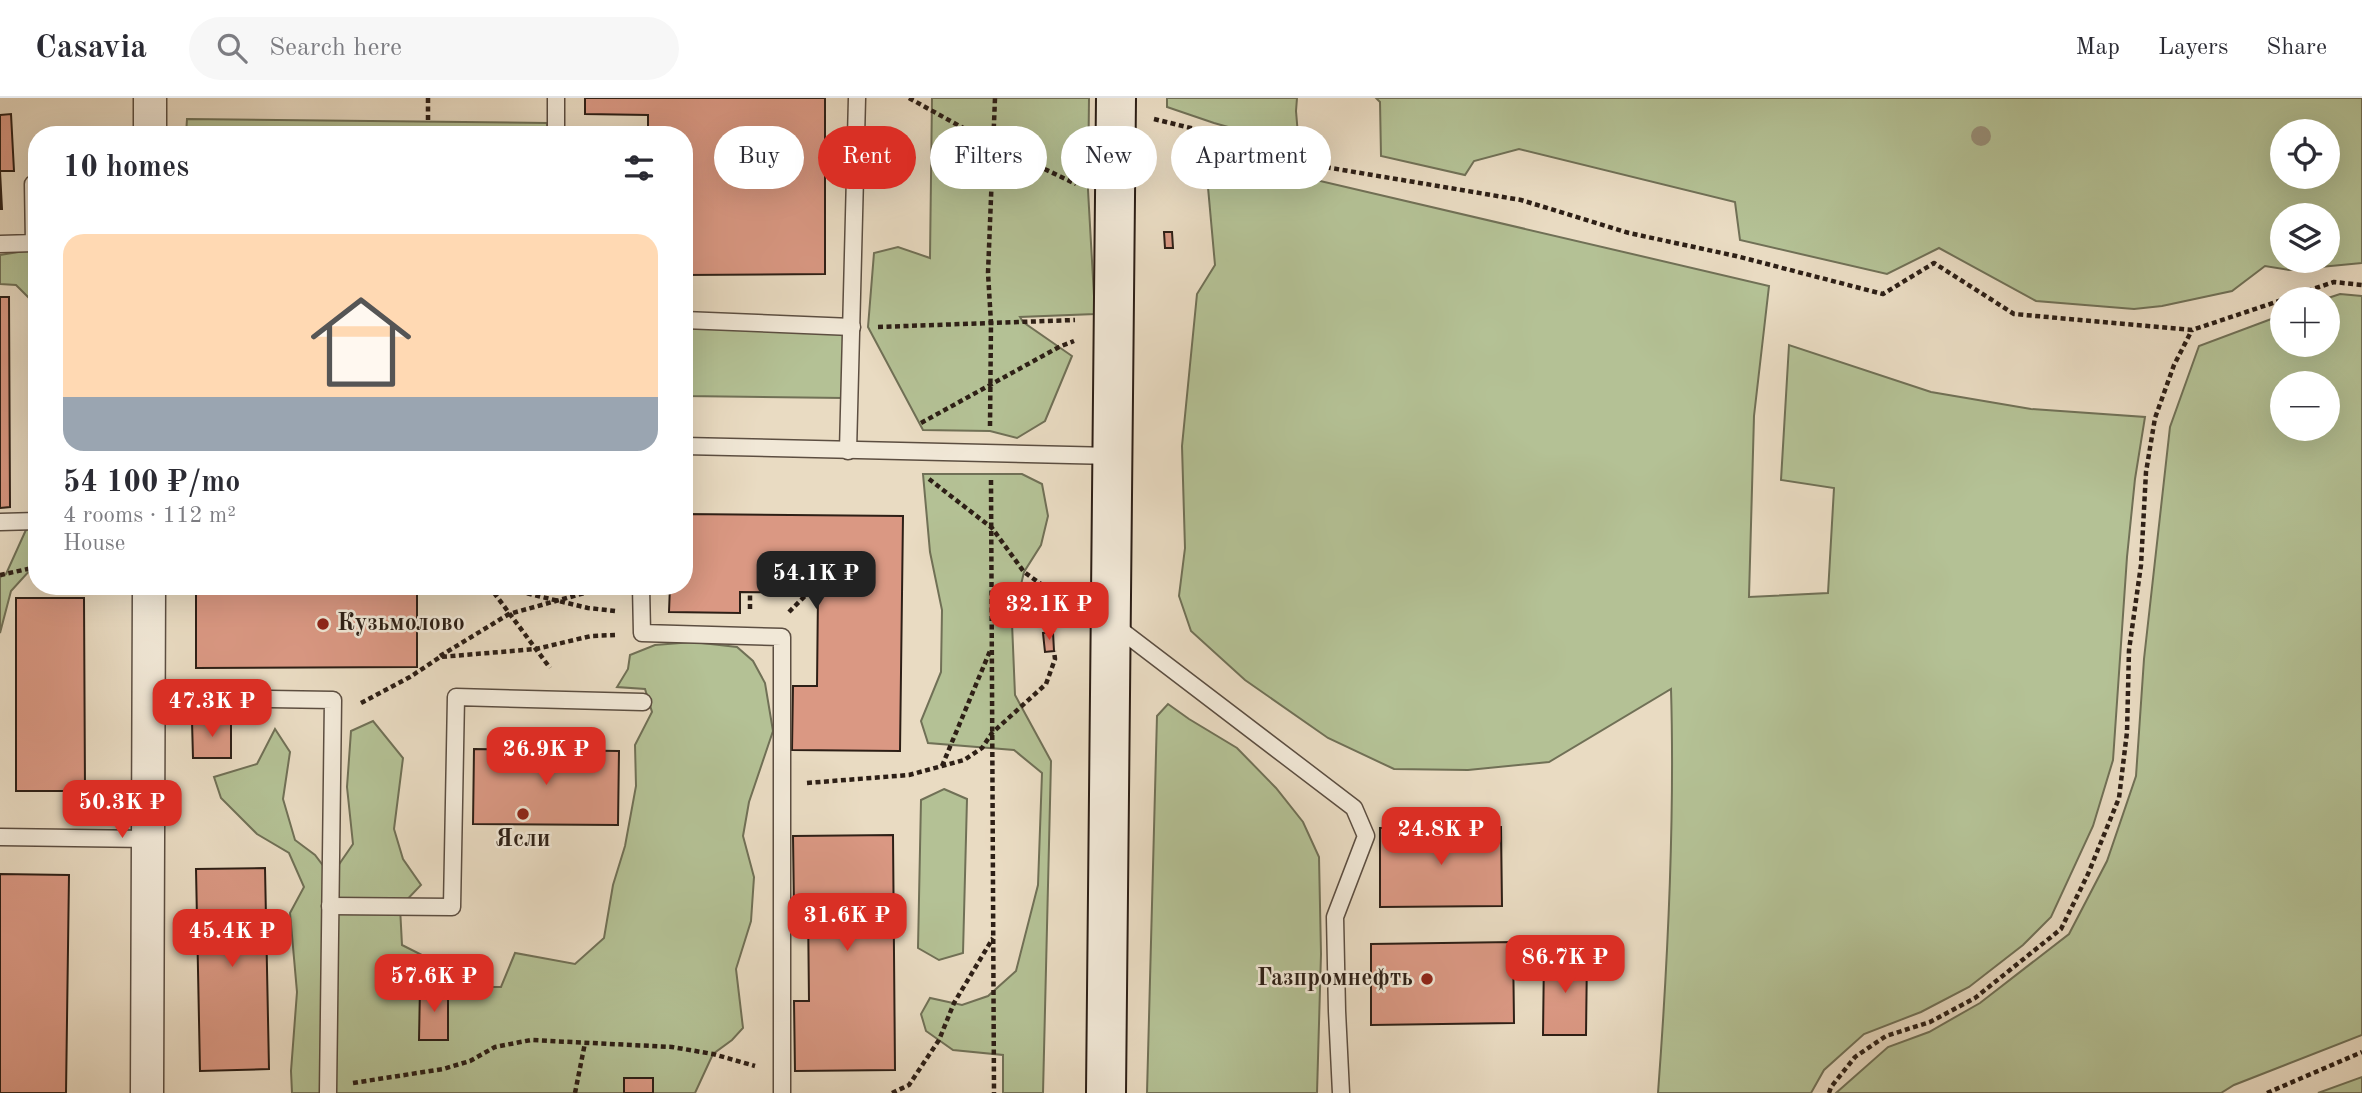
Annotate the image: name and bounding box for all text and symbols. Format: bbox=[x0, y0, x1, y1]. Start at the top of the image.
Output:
search box bbox=[189, 17, 679, 80]
icon: search bbox=[213, 29, 251, 67]
text: Casavia bbox=[35, 32, 147, 65]
text: Search here bbox=[269, 35, 402, 61]
text: Map bbox=[2076, 36, 2120, 60]
text: Layers bbox=[2158, 36, 2228, 60]
text: Share bbox=[2266, 36, 2327, 60]
map controls bbox=[2270, 119, 2340, 441]
button: locate bbox=[2270, 119, 2340, 189]
chip: Buy bbox=[714, 126, 804, 189]
chip: Rent bbox=[818, 126, 916, 189]
chip: Filters bbox=[930, 126, 1047, 189]
chip: New bbox=[1061, 126, 1157, 189]
chip: Apartment bbox=[1171, 126, 1331, 189]
icon: filters bbox=[620, 149, 658, 187]
text: 10 homes bbox=[63, 153, 189, 183]
button: layers bbox=[2270, 203, 2340, 273]
icon: home bbox=[298, 279, 424, 405]
button: + bbox=[2270, 287, 2340, 357]
button: − bbox=[2270, 371, 2340, 441]
text: 54 100 ₽/mo bbox=[63, 468, 240, 498]
text: 4 rooms · 112 m² bbox=[63, 504, 236, 527]
text: House bbox=[63, 532, 125, 555]
pin: 54.1K ₽ bbox=[751, 552, 881, 611]
text: 54.1K ₽ bbox=[773, 562, 859, 585]
pin: 32.1K ₽ bbox=[984, 582, 1114, 642]
text: 32.1K ₽ bbox=[1006, 593, 1092, 616]
place label: Кузьмолово bbox=[337, 612, 465, 636]
marker: Кузьмолово bbox=[315, 616, 331, 632]
pin: 47.3K ₽ bbox=[147, 680, 277, 739]
text: 47.3K ₽ bbox=[169, 690, 255, 713]
pin: 26.9K ₽ bbox=[481, 728, 611, 787]
text: 26.9K ₽ bbox=[503, 738, 589, 761]
pin: 50.3K ₽ bbox=[57, 780, 187, 840]
text: 50.3K ₽ bbox=[79, 791, 165, 814]
marker: Ясли bbox=[515, 806, 531, 822]
pin: 24.8K ₽ bbox=[1376, 808, 1506, 867]
text: 24.8K ₽ bbox=[1398, 818, 1484, 841]
place label: Ясли bbox=[495, 828, 551, 852]
pin: 31.6K ₽ bbox=[782, 894, 912, 953]
text: 31.6K ₽ bbox=[804, 904, 890, 927]
pin: 45.4K ₽ bbox=[167, 910, 297, 969]
text: 45.4K ₽ bbox=[189, 920, 275, 943]
pin: 86.7K ₽ bbox=[1500, 936, 1630, 995]
text: 86.7K ₽ bbox=[1522, 946, 1608, 969]
pin: 57.6K ₽ bbox=[369, 954, 499, 1014]
text: 57.6K ₽ bbox=[391, 965, 477, 988]
place label: Газпромнефть bbox=[1257, 967, 1413, 991]
marker: Газпромнефть bbox=[1419, 971, 1435, 987]

